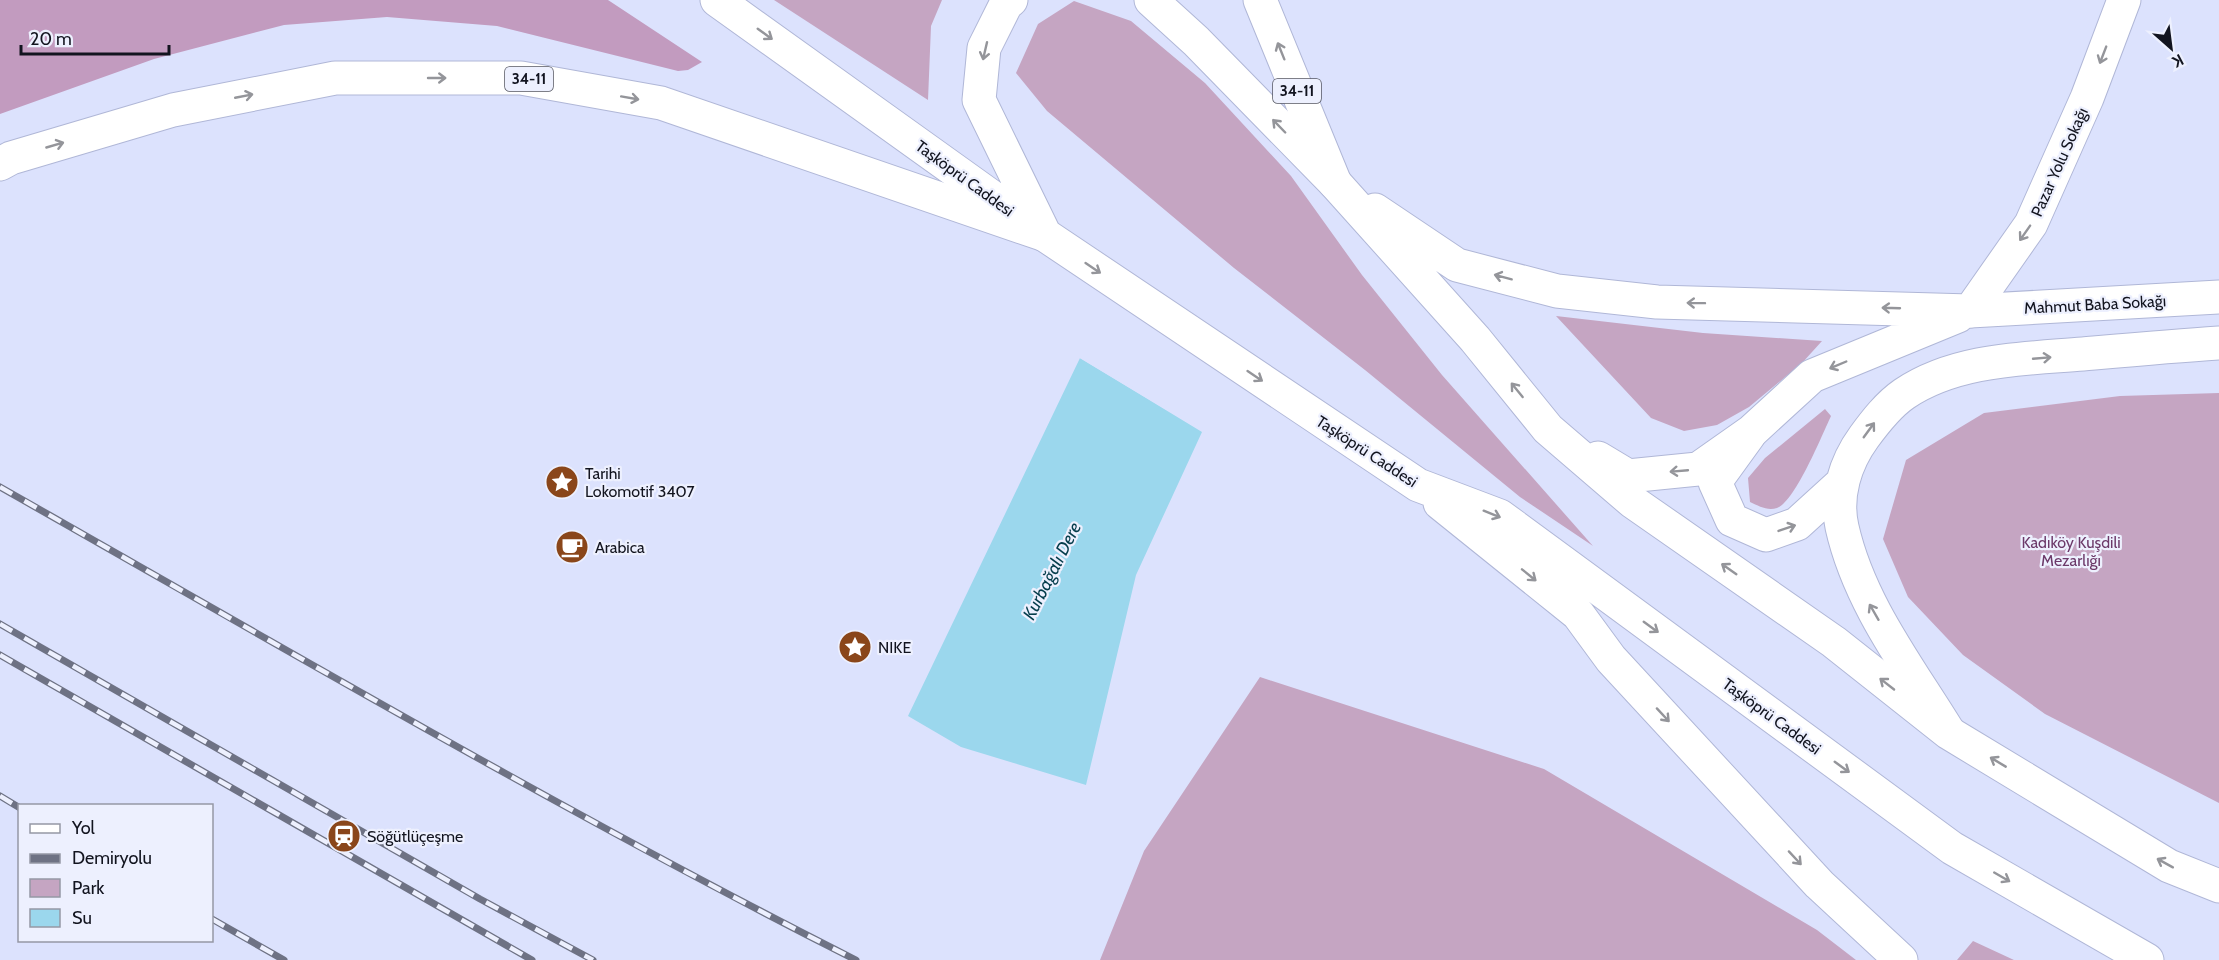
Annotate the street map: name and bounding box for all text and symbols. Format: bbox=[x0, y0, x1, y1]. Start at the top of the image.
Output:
scale bar bbox=[21, 18, 170, 56]
north arrow bbox=[2141, 18, 2201, 78]
text: 20 m bbox=[30, 28, 72, 50]
one-way arrow bbox=[756, 28, 772, 40]
one-way arrow bbox=[978, 41, 990, 60]
one-way arrow bbox=[1275, 42, 1286, 61]
one-way arrow bbox=[2097, 45, 2108, 64]
text: K bbox=[2169, 50, 2187, 72]
road number: 34-11 bbox=[505, 67, 553, 91]
one-way arrow bbox=[426, 72, 446, 84]
road number: 34-11 bbox=[1273, 79, 1321, 103]
one-way arrow bbox=[233, 90, 253, 101]
one-way arrow bbox=[620, 92, 639, 103]
street label: Pazar Yolu Sokağı bbox=[2027, 105, 2092, 220]
one-way arrow bbox=[1272, 118, 1287, 133]
street label: Taşköprü Caddesi bbox=[912, 136, 1018, 220]
one-way arrow bbox=[45, 139, 64, 150]
one-way arrow bbox=[2019, 224, 2031, 241]
one-way arrow bbox=[1085, 262, 1101, 274]
one-way arrow bbox=[1494, 271, 1513, 283]
street label: Mahmut Baba Sokağı bbox=[2023, 291, 2167, 318]
one-way arrow bbox=[1687, 297, 1707, 309]
one-way arrow bbox=[1881, 303, 1901, 314]
one-way arrow bbox=[2032, 352, 2051, 363]
one-way arrow bbox=[1830, 359, 1848, 371]
one-way arrow bbox=[1247, 370, 1263, 382]
one-way arrow bbox=[1510, 383, 1523, 399]
street label: Taşköprü Caddesi bbox=[1313, 412, 1421, 491]
one-way arrow bbox=[1863, 423, 1875, 439]
place icon: Tarihi Lokomotif 3407 bbox=[544, 464, 580, 500]
place label: Tarihi Lokomotif 3407 bbox=[585, 464, 695, 501]
one-way arrow bbox=[1670, 466, 1690, 477]
one-way arrow bbox=[1482, 509, 1501, 520]
water label: Kurbağalı Dere bbox=[1018, 519, 1086, 623]
one-way arrow bbox=[1777, 521, 1796, 532]
cafe icon: Arabica bbox=[554, 529, 590, 565]
park label: Kadıköy Kuşdili Mezarlığı bbox=[2021, 533, 2121, 570]
place label: Arabica bbox=[595, 538, 645, 557]
one-way arrow bbox=[1722, 563, 1738, 575]
one-way arrow bbox=[1521, 568, 1537, 581]
one-way arrow bbox=[1868, 604, 1880, 621]
one-way arrow bbox=[1642, 621, 1658, 633]
place icon: NIKE bbox=[837, 629, 873, 665]
place label: NIKE bbox=[878, 638, 911, 657]
street label: Taşköprü Caddesi bbox=[1719, 674, 1825, 758]
one-way arrow bbox=[1879, 677, 1895, 690]
one-way arrow bbox=[1656, 707, 1670, 722]
one-way arrow bbox=[1990, 756, 2007, 768]
one-way arrow bbox=[1833, 761, 1849, 773]
legend bbox=[18, 804, 213, 942]
text: Yol bbox=[71, 817, 96, 839]
station icon: Söğütlüçeşme bbox=[326, 818, 362, 854]
place label: Söğütlüçeşme bbox=[367, 827, 463, 846]
text: Demiryolu bbox=[72, 847, 152, 869]
one-way arrow bbox=[1788, 850, 1802, 865]
one-way arrow bbox=[2157, 857, 2174, 869]
one-way arrow bbox=[1993, 871, 2010, 883]
text: Park bbox=[72, 877, 105, 899]
text: Su bbox=[72, 907, 92, 929]

